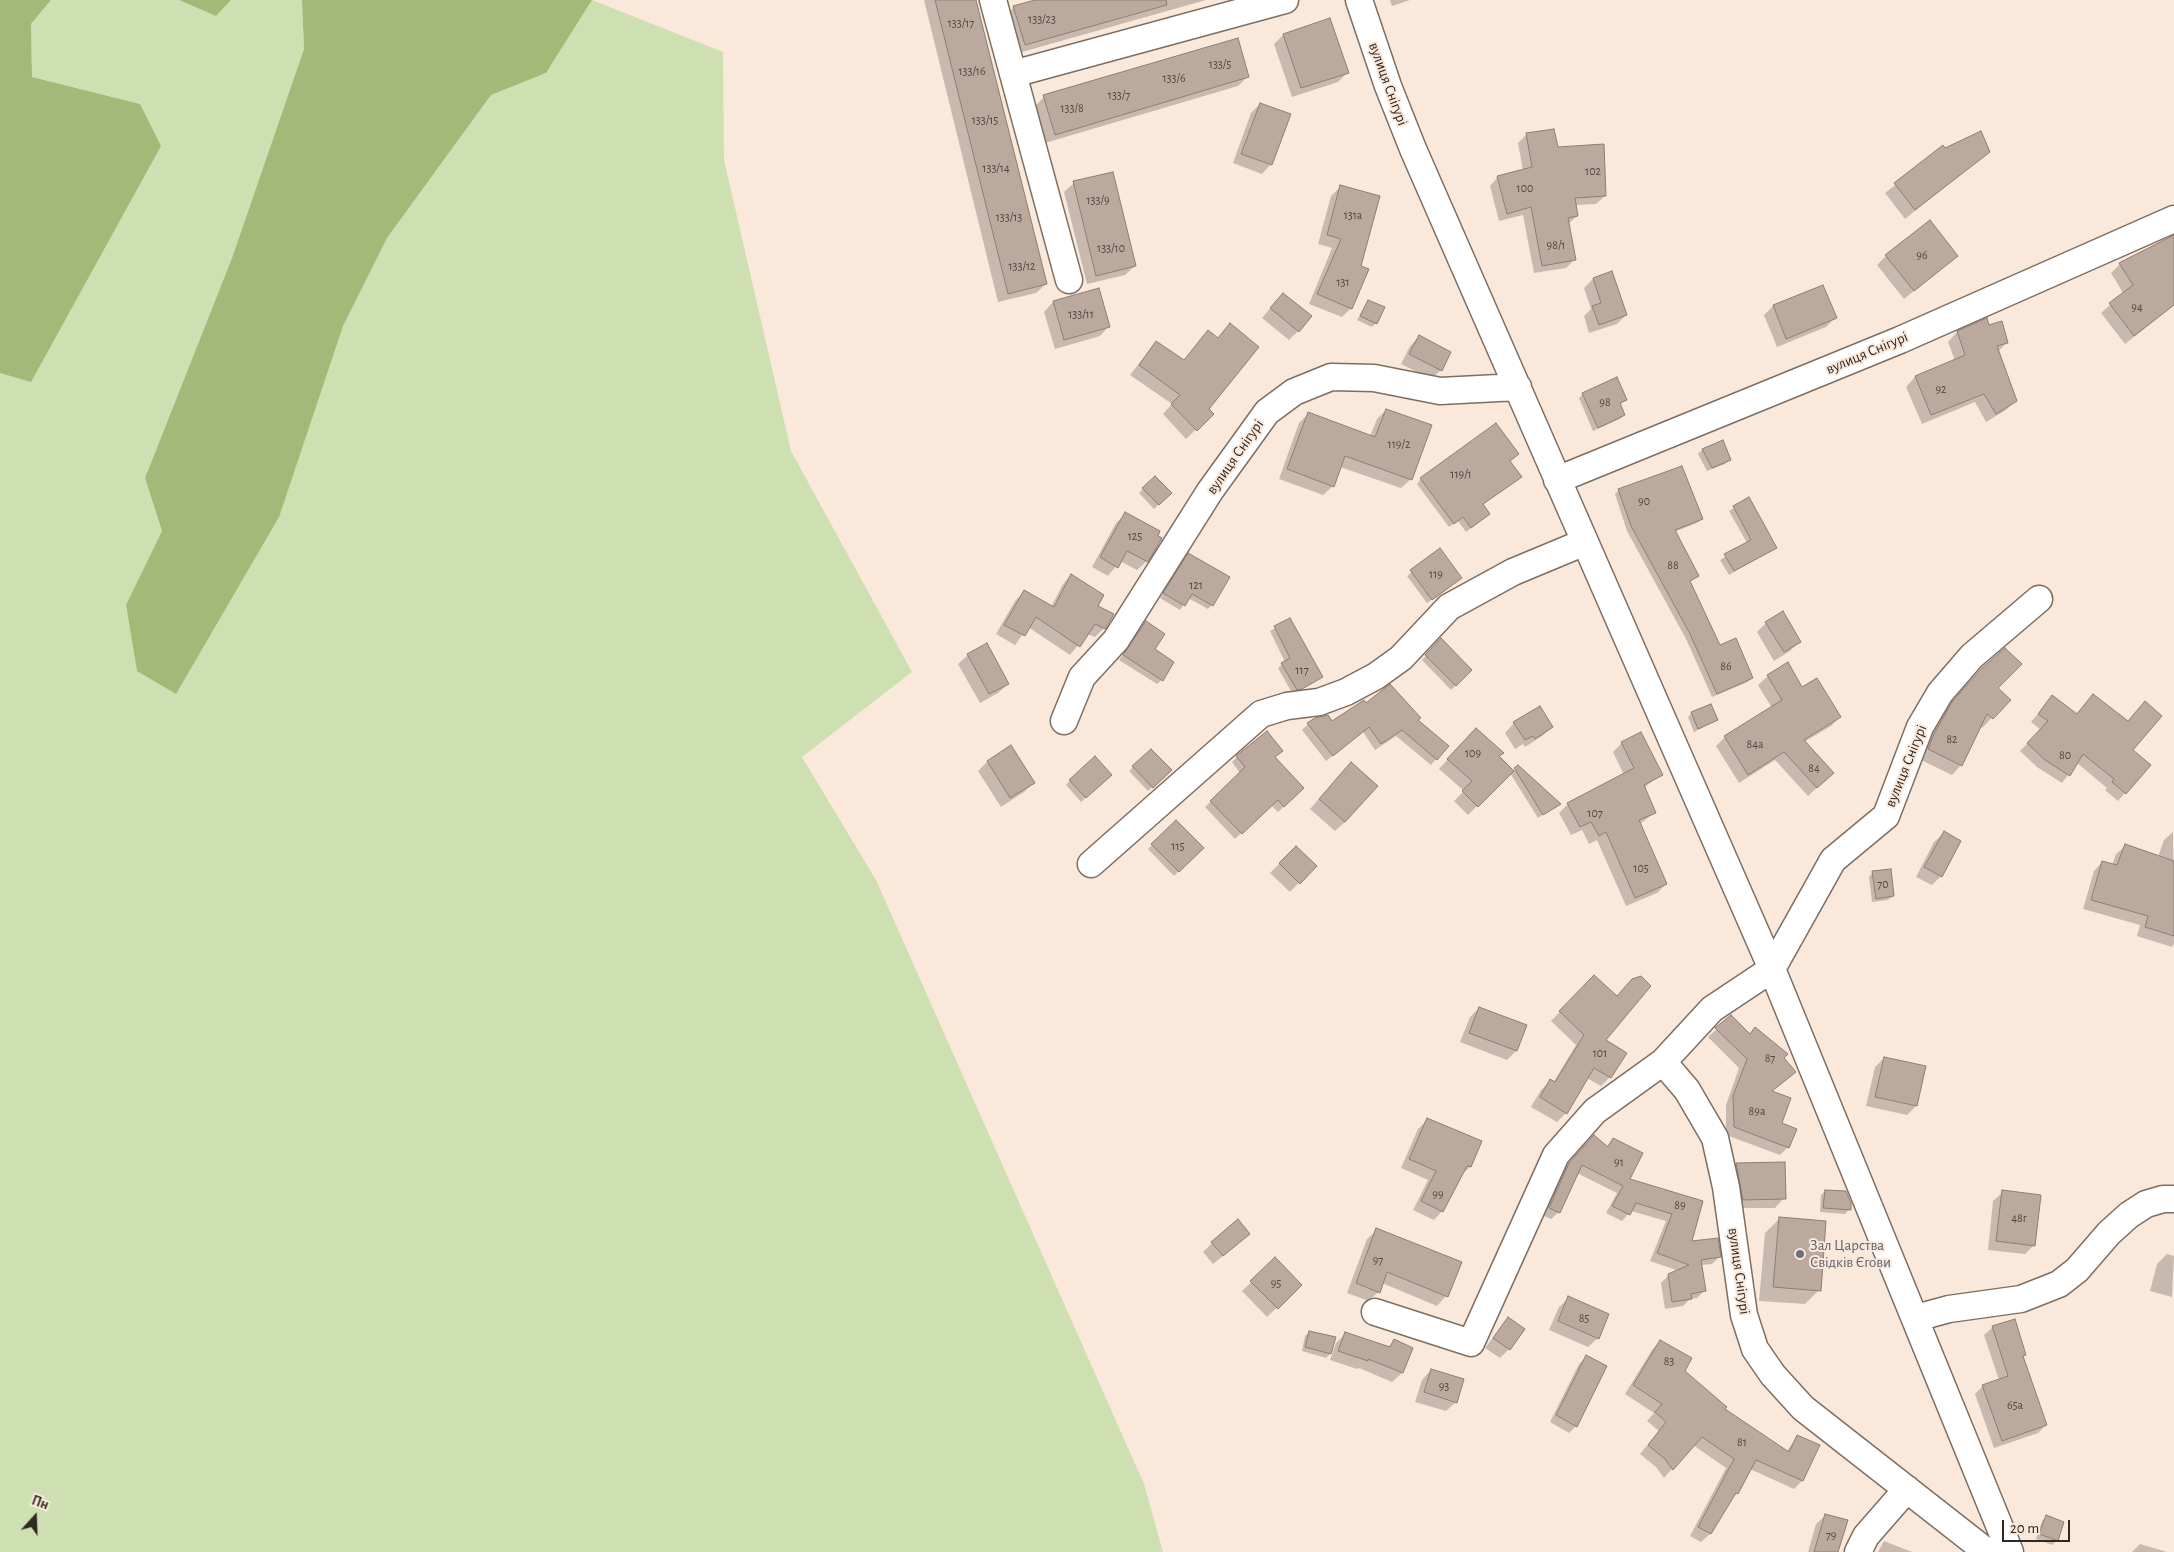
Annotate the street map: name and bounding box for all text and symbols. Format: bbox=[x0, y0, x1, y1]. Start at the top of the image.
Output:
house number: 133/23 bbox=[1028, 12, 1056, 26]
house number: 133/17 bbox=[948, 16, 974, 30]
street label: вулиця Снігурі bbox=[1365, 40, 1411, 128]
house number: 133/5 bbox=[1209, 57, 1231, 71]
house number: 133/16 bbox=[958, 64, 986, 78]
house number: 133/6 bbox=[1162, 71, 1186, 85]
house number: 133/7 bbox=[1108, 88, 1130, 102]
house number: 133/8 bbox=[1060, 101, 1084, 115]
house number: 133/15 bbox=[972, 113, 998, 127]
house number: 133/14 bbox=[982, 161, 1010, 175]
house number: 102 bbox=[1585, 164, 1601, 178]
house number: 100 bbox=[1517, 181, 1533, 195]
house number: 133/9 bbox=[1086, 193, 1110, 207]
house number: 131а bbox=[1344, 208, 1362, 222]
house number: 133/13 bbox=[996, 210, 1022, 224]
house number: 98/1 bbox=[1547, 238, 1565, 252]
house number: 133/10 bbox=[1097, 241, 1125, 255]
house number: 96 bbox=[1916, 248, 1928, 262]
house number: 133/12 bbox=[1008, 259, 1036, 273]
house number: 131 bbox=[1336, 275, 1350, 289]
house number: 94 bbox=[2131, 300, 2143, 314]
house number: 133/11 bbox=[1068, 307, 1094, 321]
street label: вулиця Снігурі bbox=[1823, 328, 1911, 378]
house number: 92 bbox=[1935, 382, 1947, 396]
house number: 98 bbox=[1599, 395, 1611, 409]
street label: вулиця Снігурі bbox=[1203, 416, 1267, 498]
house number: 119/2 bbox=[1388, 437, 1410, 451]
house number: 119/1 bbox=[1450, 467, 1472, 481]
house number: 90 bbox=[1638, 494, 1650, 508]
house number: 125 bbox=[1128, 529, 1142, 543]
house number: 88 bbox=[1667, 558, 1679, 572]
house number: 119 bbox=[1429, 567, 1443, 581]
house number: 121 bbox=[1189, 578, 1203, 592]
house number: 86 bbox=[1720, 659, 1732, 673]
house number: 117 bbox=[1295, 663, 1309, 677]
street label: вулиця Снігурі bbox=[1881, 722, 1931, 810]
house number: 82 bbox=[1946, 732, 1958, 746]
house number: 84а bbox=[1747, 737, 1763, 751]
house number: 109 bbox=[1465, 746, 1481, 760]
house number: 80 bbox=[2059, 748, 2071, 762]
house number: 84 bbox=[1808, 761, 1820, 775]
house number: 107 bbox=[1587, 806, 1603, 820]
house number: 115 bbox=[1171, 839, 1185, 853]
house number: 105 bbox=[1633, 861, 1649, 875]
house number: 70 bbox=[1877, 877, 1889, 891]
house number: 101 bbox=[1593, 1046, 1607, 1060]
house number: 87 bbox=[1765, 1051, 1775, 1065]
house number: 89а bbox=[1749, 1104, 1765, 1118]
house number: 91 bbox=[1614, 1155, 1624, 1169]
house number: 99 bbox=[1432, 1187, 1444, 1201]
house number: 89 bbox=[1674, 1198, 1686, 1212]
house number: 48г bbox=[2011, 1211, 2027, 1225]
street label: вулиця Снігурі bbox=[1724, 1227, 1754, 1315]
place label: Зал Царства Свідків Єгови bbox=[1810, 1236, 1891, 1271]
marker: Зал Царства Свідків Єгови bbox=[1794, 1248, 1806, 1260]
house number: 97 bbox=[1373, 1253, 1383, 1267]
house number: 95 bbox=[1271, 1276, 1281, 1290]
house number: 85 bbox=[1579, 1311, 1589, 1325]
house number: 83 bbox=[1664, 1354, 1674, 1368]
house number: 93 bbox=[1439, 1379, 1449, 1393]
house number: 65а bbox=[2007, 1398, 2023, 1412]
house number: 81 bbox=[1737, 1435, 1747, 1449]
north arrow bbox=[10, 1492, 60, 1542]
text: Пн bbox=[30, 1493, 51, 1512]
scale bar bbox=[2004, 1510, 2072, 1542]
text: 20 m bbox=[2010, 1521, 2039, 1536]
house number: 79 bbox=[1826, 1528, 1836, 1542]

